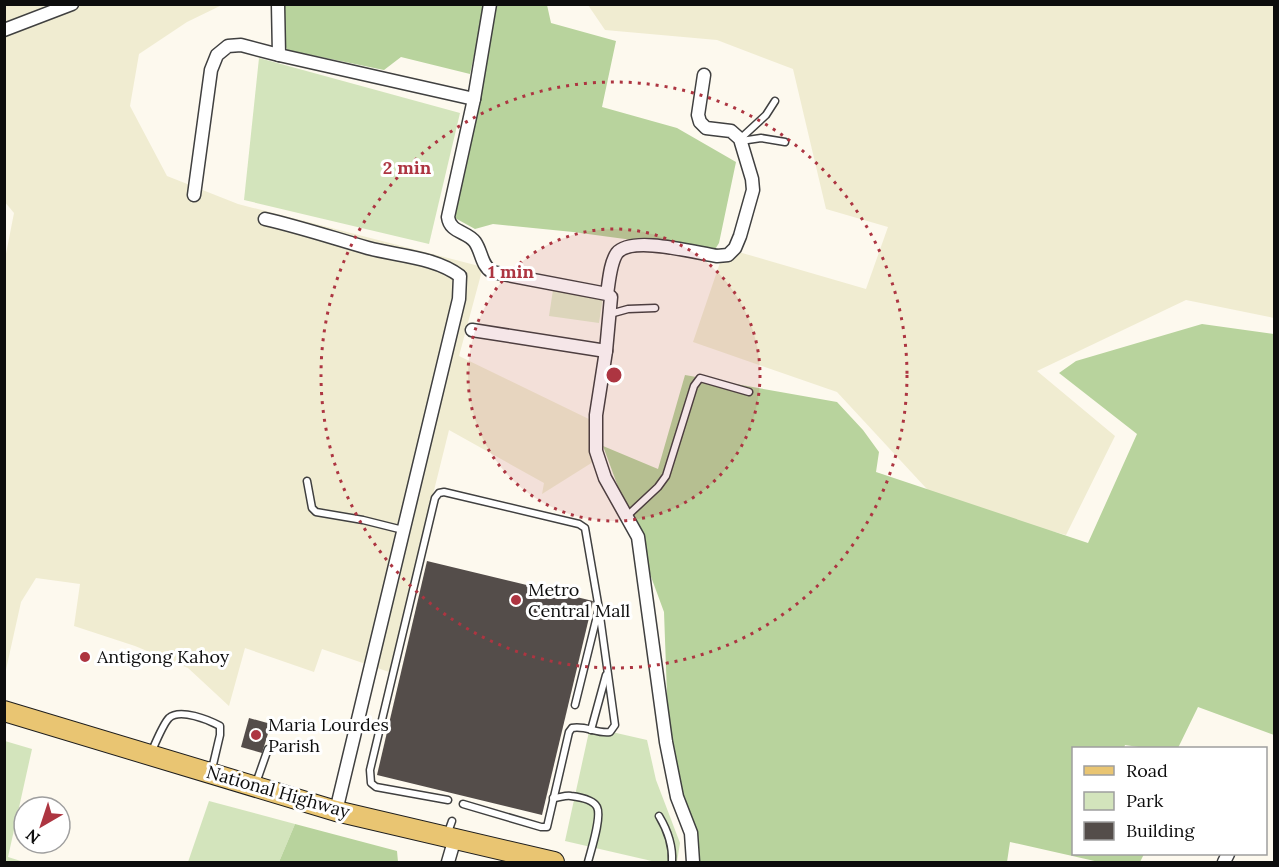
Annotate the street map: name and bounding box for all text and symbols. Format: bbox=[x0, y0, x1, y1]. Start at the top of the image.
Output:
text: 2 min bbox=[383, 156, 432, 179]
text: 1 min bbox=[488, 260, 534, 283]
centre of rings bbox=[604, 365, 624, 385]
place label: Metro Central Mall bbox=[528, 578, 630, 622]
marker: Metro Central Mall bbox=[509, 593, 523, 607]
place label: Antigong Kahoy bbox=[96, 645, 230, 668]
marker: Antigong Kahoy bbox=[78, 650, 92, 664]
place label: Maria Lourdes Parish bbox=[268, 713, 389, 757]
marker: Maria Lourdes Parish bbox=[249, 728, 263, 742]
legend bbox=[1072, 747, 1267, 855]
text: Road bbox=[1126, 759, 1168, 782]
street label: National Highway bbox=[204, 760, 353, 823]
text: Park bbox=[1126, 789, 1164, 812]
north arrow bbox=[12, 795, 72, 855]
text: Building bbox=[1126, 819, 1196, 842]
text: N bbox=[21, 825, 44, 848]

